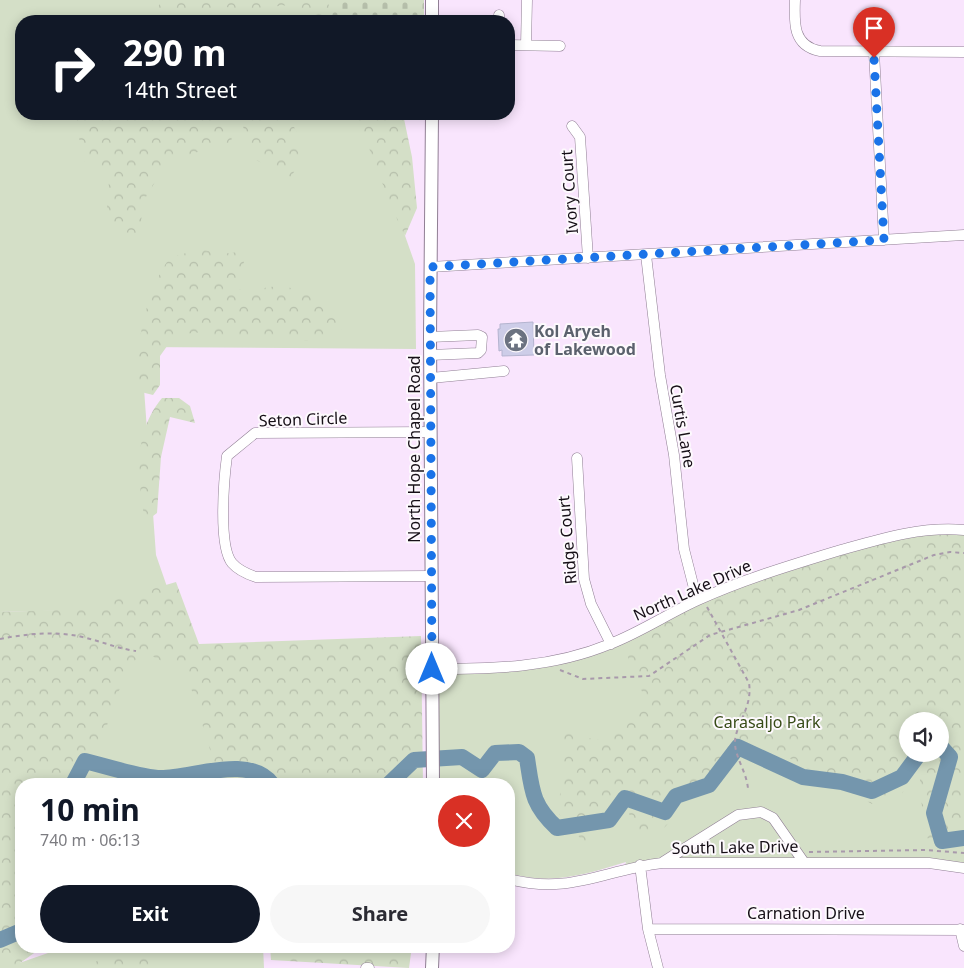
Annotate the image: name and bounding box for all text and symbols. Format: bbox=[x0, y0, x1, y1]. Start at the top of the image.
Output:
pin bbox=[853, 7, 895, 58]
icon: arrive bbox=[860, 14, 888, 42]
text: 290 m bbox=[123, 29, 226, 76]
icon: right bbox=[40, 35, 105, 100]
text: 14th Street bbox=[123, 74, 237, 104]
street label: Ivory Court bbox=[555, 149, 583, 235]
place label: Kol Aryeh of Lakewood bbox=[534, 320, 636, 360]
temple icon: Kol Aryeh of Lakewood bbox=[503, 327, 529, 353]
street label: North Hope Chapel Road bbox=[403, 355, 425, 543]
street label: Curtis Lane bbox=[665, 382, 701, 470]
street label: Seton Circle bbox=[258, 406, 348, 432]
street label: Ridge Court bbox=[552, 494, 582, 585]
street label: North Lake Drive bbox=[630, 554, 754, 626]
position arrow bbox=[405, 642, 457, 694]
park label: Carasaljo Park bbox=[714, 711, 821, 733]
map controls bbox=[899, 712, 949, 762]
button: sound bbox=[899, 712, 949, 762]
text: 10 min bbox=[40, 789, 140, 830]
button: close bbox=[438, 795, 490, 847]
text: 740 m · 06:13 bbox=[40, 829, 140, 851]
street label: South Lake Drive bbox=[671, 835, 799, 859]
button: Exit bbox=[40, 885, 260, 943]
button: Share bbox=[270, 885, 490, 943]
street label: Carnation Drive bbox=[747, 902, 865, 924]

